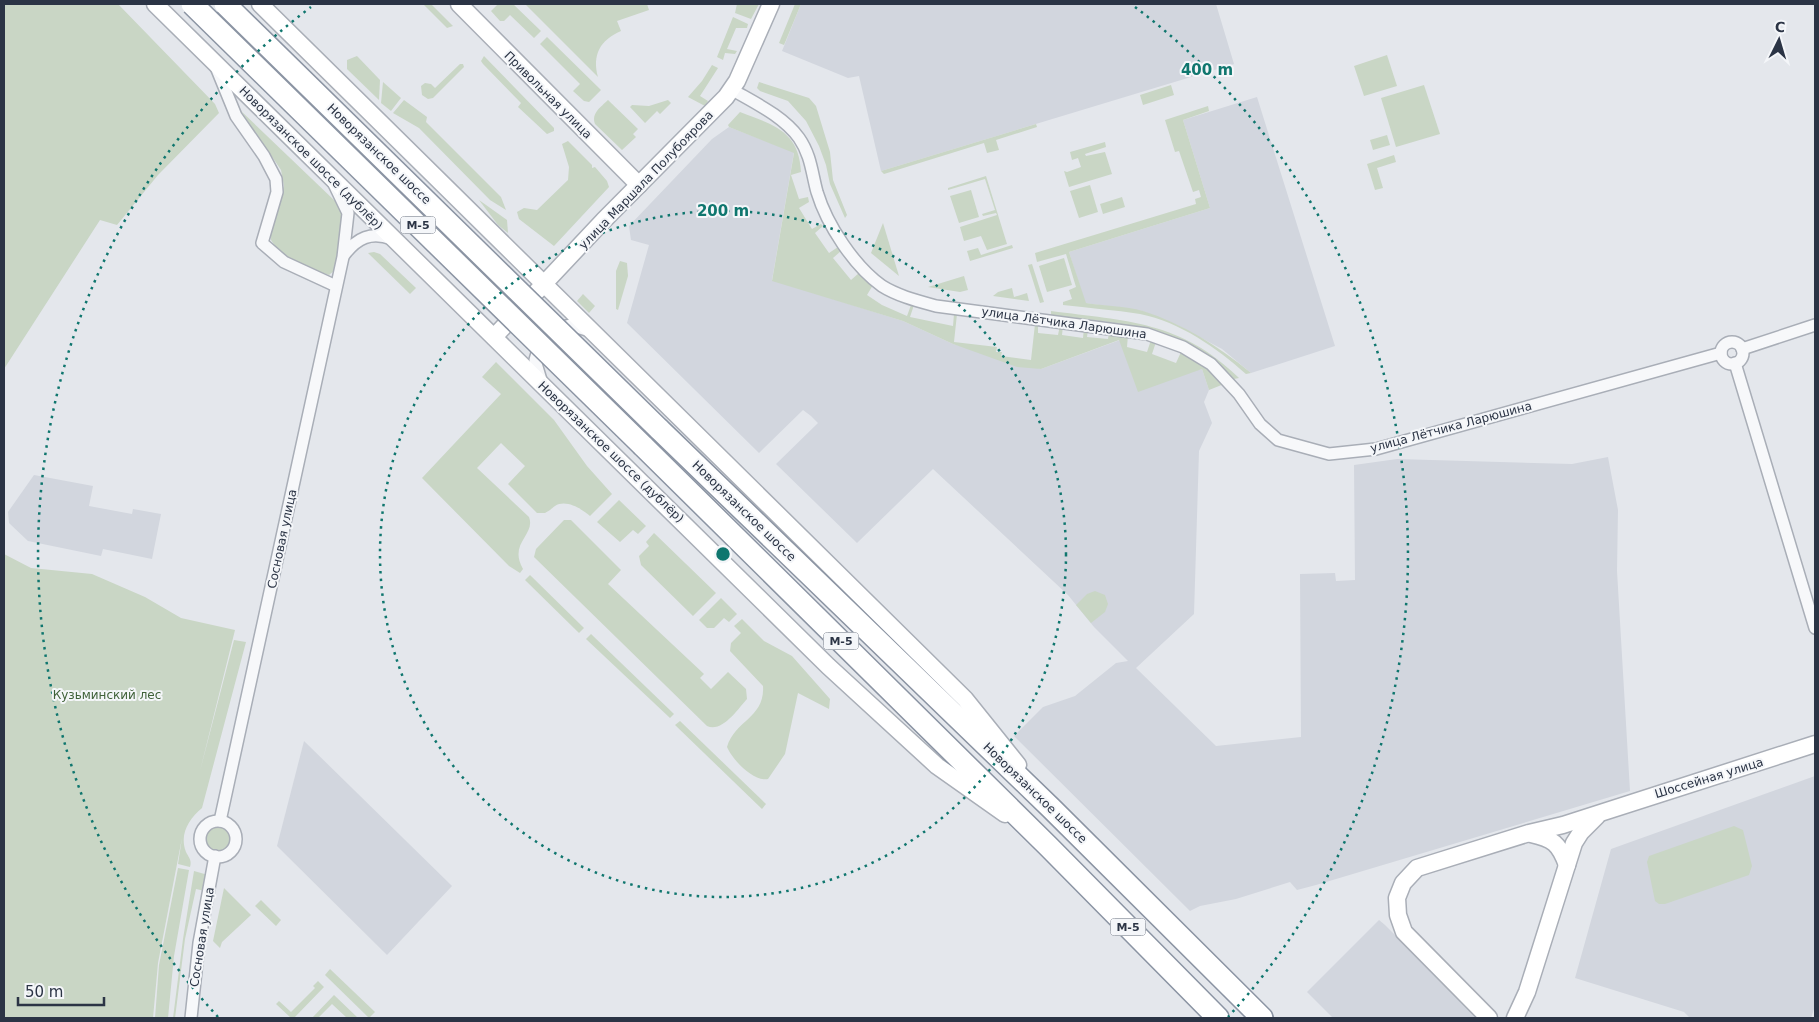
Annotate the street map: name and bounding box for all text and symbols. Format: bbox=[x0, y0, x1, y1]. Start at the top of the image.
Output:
north arrow bbox=[1754, 15, 1804, 65]
text: С bbox=[1774, 19, 1786, 35]
street label: Привольная улица bbox=[501, 48, 595, 142]
text: 400 m bbox=[1181, 61, 1233, 79]
street label: Новорязанское шоссе (дублёр) bbox=[236, 83, 386, 233]
street label: Новорязанское шоссе bbox=[324, 101, 434, 207]
street label: улица Маршала Полубоярова bbox=[576, 108, 716, 252]
text: 200 m bbox=[697, 202, 749, 220]
road number: М-5 bbox=[400, 216, 436, 234]
street label: улица Лётчика Ларюшина bbox=[980, 304, 1148, 342]
street label: Новорязанское шоссе (дублёр) bbox=[535, 378, 687, 526]
street label: улица Лётчика Ларюшина bbox=[1369, 399, 1533, 455]
street label: Новорязанское шоссе bbox=[689, 458, 799, 564]
street label: Сосновая улица bbox=[265, 488, 299, 590]
centre of rings bbox=[714, 545, 732, 563]
road number: М-5 bbox=[824, 632, 858, 649]
park label: Кузьминский лес bbox=[53, 688, 161, 702]
street label: Новорязанское шоссе bbox=[980, 740, 1090, 846]
street label: Шоссейная улица bbox=[1653, 755, 1765, 801]
street label: Сосновая улица bbox=[187, 886, 217, 988]
road number: М-5 bbox=[1110, 919, 1146, 936]
scale bar bbox=[18, 974, 104, 1006]
text: 50 m bbox=[25, 983, 63, 1001]

